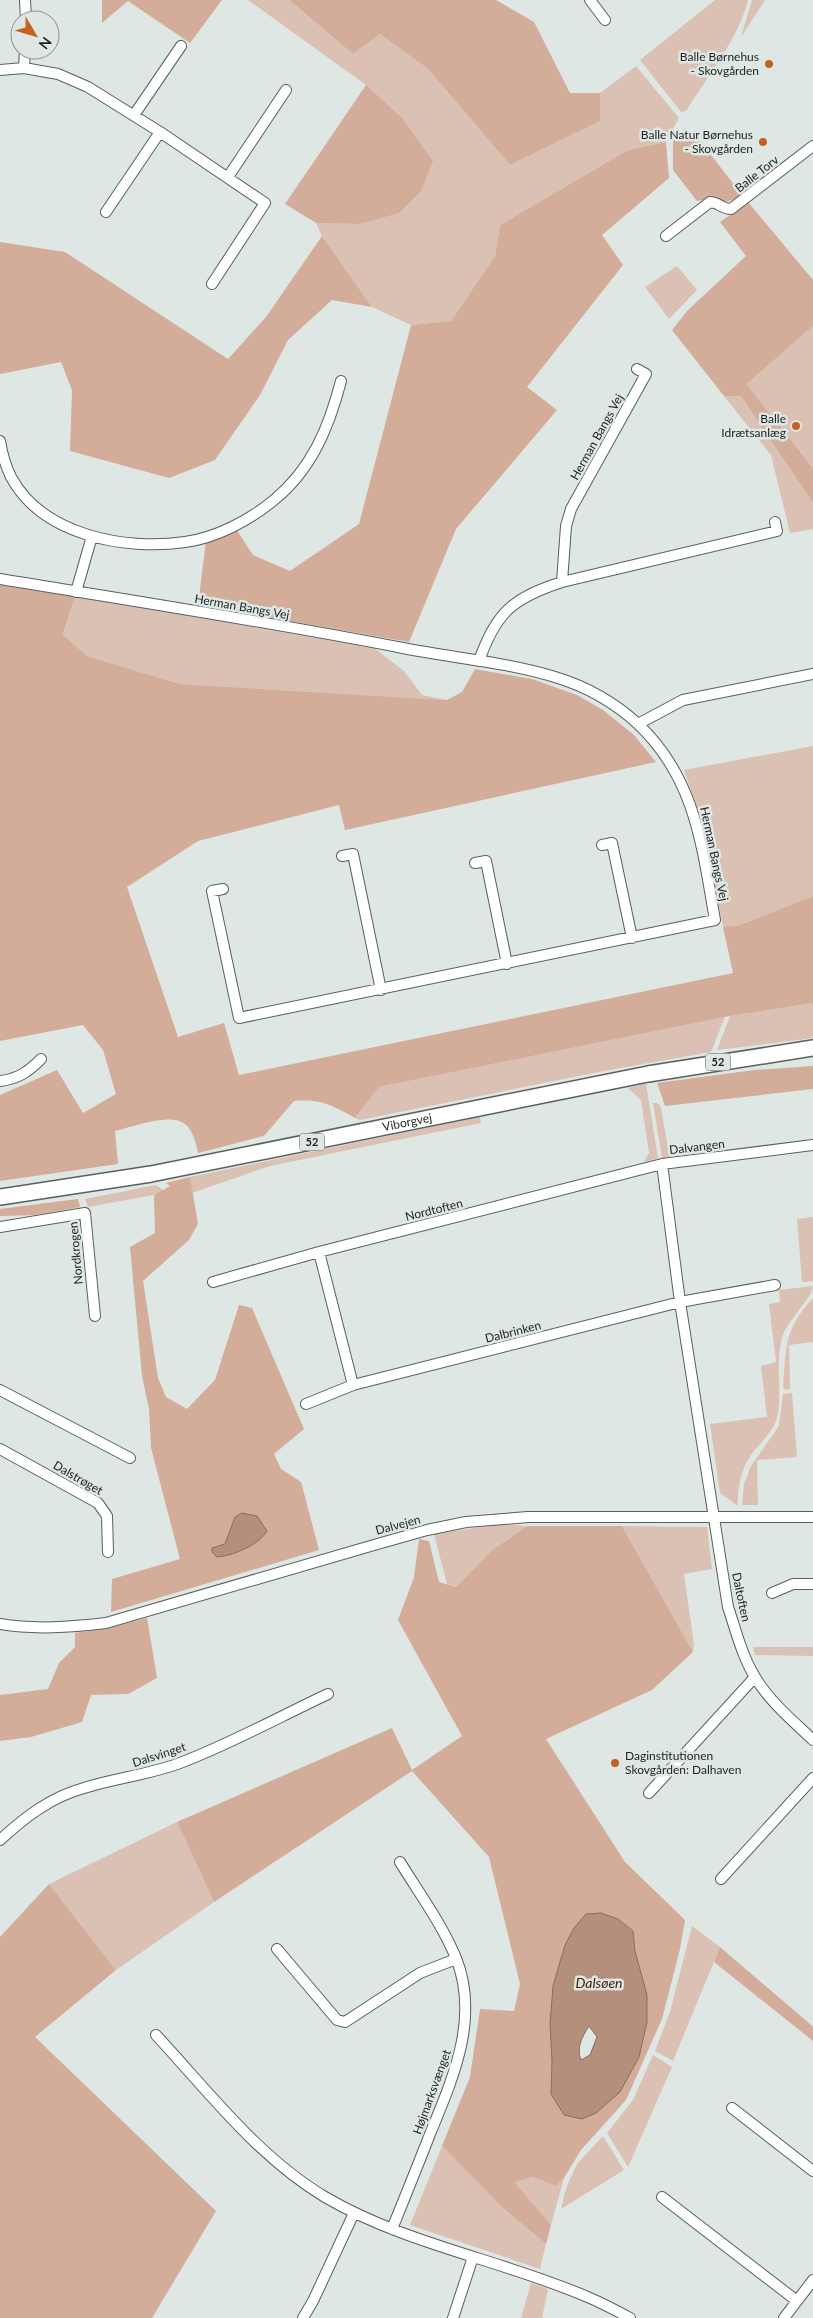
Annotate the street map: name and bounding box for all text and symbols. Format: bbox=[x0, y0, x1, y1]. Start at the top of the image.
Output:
north arrow bbox=[10, 10, 60, 60]
text: N bbox=[36, 34, 56, 53]
place label: Balle Børnehus - Skovgården bbox=[680, 49, 759, 78]
marker: Balle Børnehus - Skovgården bbox=[763, 58, 775, 70]
place label: Balle Natur Børnehus - Skovgården bbox=[641, 127, 753, 156]
marker: Balle Natur Børnehus - Skovgården bbox=[757, 136, 769, 148]
street label: Balle Torv bbox=[732, 151, 782, 195]
street label: Herman Bangs Vej bbox=[567, 391, 626, 482]
place label: Balle Idrætsanlæg bbox=[721, 411, 786, 440]
marker: Balle Idrætsanlæg bbox=[790, 420, 802, 432]
street label: Herman Bangs Vej bbox=[193, 591, 291, 622]
street label: Herman Bangs Vej bbox=[697, 805, 732, 903]
road number: 52 bbox=[706, 1054, 730, 1070]
street label: Viborgvej bbox=[381, 1110, 433, 1134]
road number: 52 bbox=[300, 1134, 324, 1150]
street label: Dalvangen bbox=[668, 1136, 725, 1157]
street label: Nordtoften bbox=[404, 1195, 464, 1224]
street label: Nordkrogen bbox=[65, 1221, 86, 1285]
street label: Dalbrinken bbox=[483, 1317, 542, 1346]
street label: Dalstrøget bbox=[51, 1457, 106, 1498]
street label: Dalvejen bbox=[374, 1511, 422, 1538]
street label: Daltoften bbox=[729, 1571, 754, 1623]
street label: Dalsvinget bbox=[130, 1739, 188, 1770]
place label: Daginstitutionen Skovgården: Dalhaven bbox=[625, 1748, 741, 1777]
marker: Daginstitutionen Skovgården: Dalhaven bbox=[609, 1757, 621, 1769]
water label: Dalsøen bbox=[575, 1974, 623, 1991]
street label: Højmarksvænget bbox=[409, 2047, 454, 2136]

